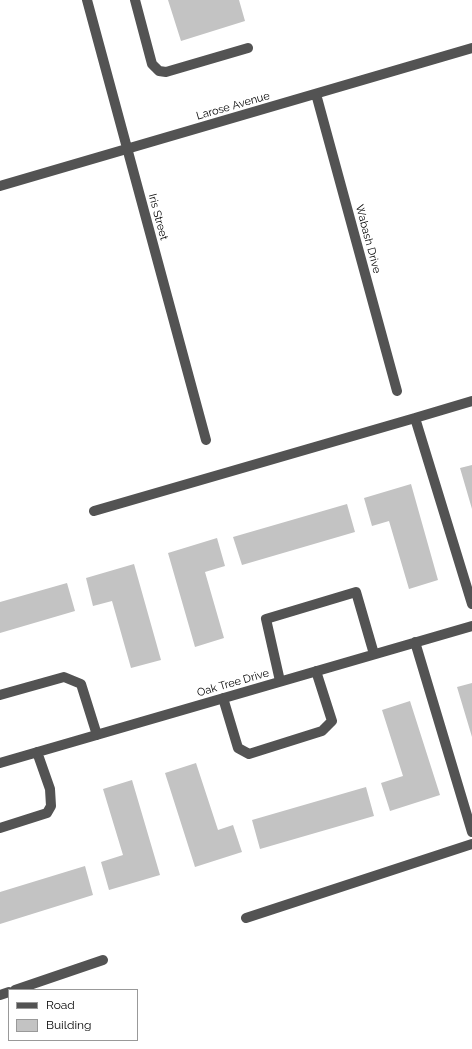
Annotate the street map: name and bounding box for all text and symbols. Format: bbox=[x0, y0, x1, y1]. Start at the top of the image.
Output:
street label: Larose Avenue bbox=[195, 89, 271, 123]
street label: Iris Street bbox=[145, 192, 171, 242]
street label: Wabash Drive bbox=[353, 203, 383, 275]
street label: Oak Tree Drive bbox=[196, 666, 270, 700]
legend bbox=[8, 989, 138, 1041]
text: Road bbox=[46, 998, 75, 1012]
text: Building bbox=[46, 1018, 92, 1032]

